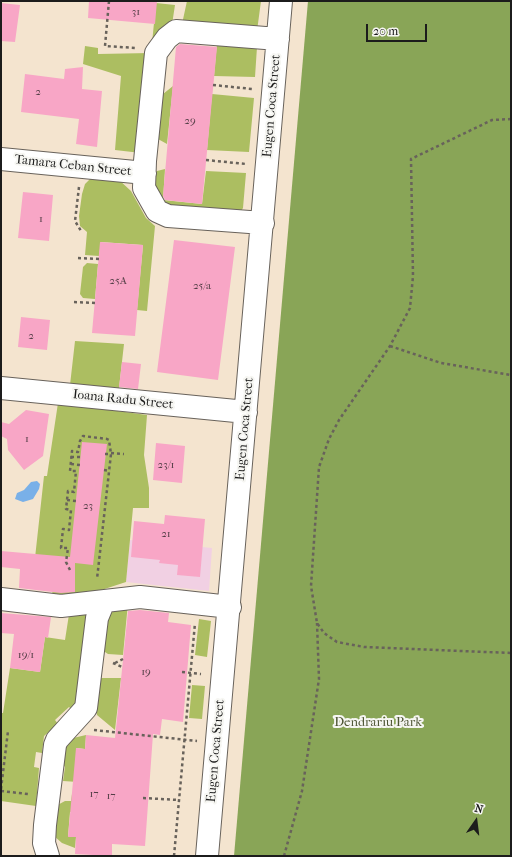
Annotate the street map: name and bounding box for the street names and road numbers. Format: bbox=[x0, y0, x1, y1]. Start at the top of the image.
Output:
street label: Eugen Coca Street bbox=[260, 54, 284, 158]
street label: Tamara Ceban Street bbox=[14, 152, 132, 180]
street label: Eugen Coca Street bbox=[233, 377, 257, 481]
street label: Ioana Radu Street bbox=[72, 387, 174, 413]
street label: Eugen Coca Street bbox=[204, 699, 228, 803]

